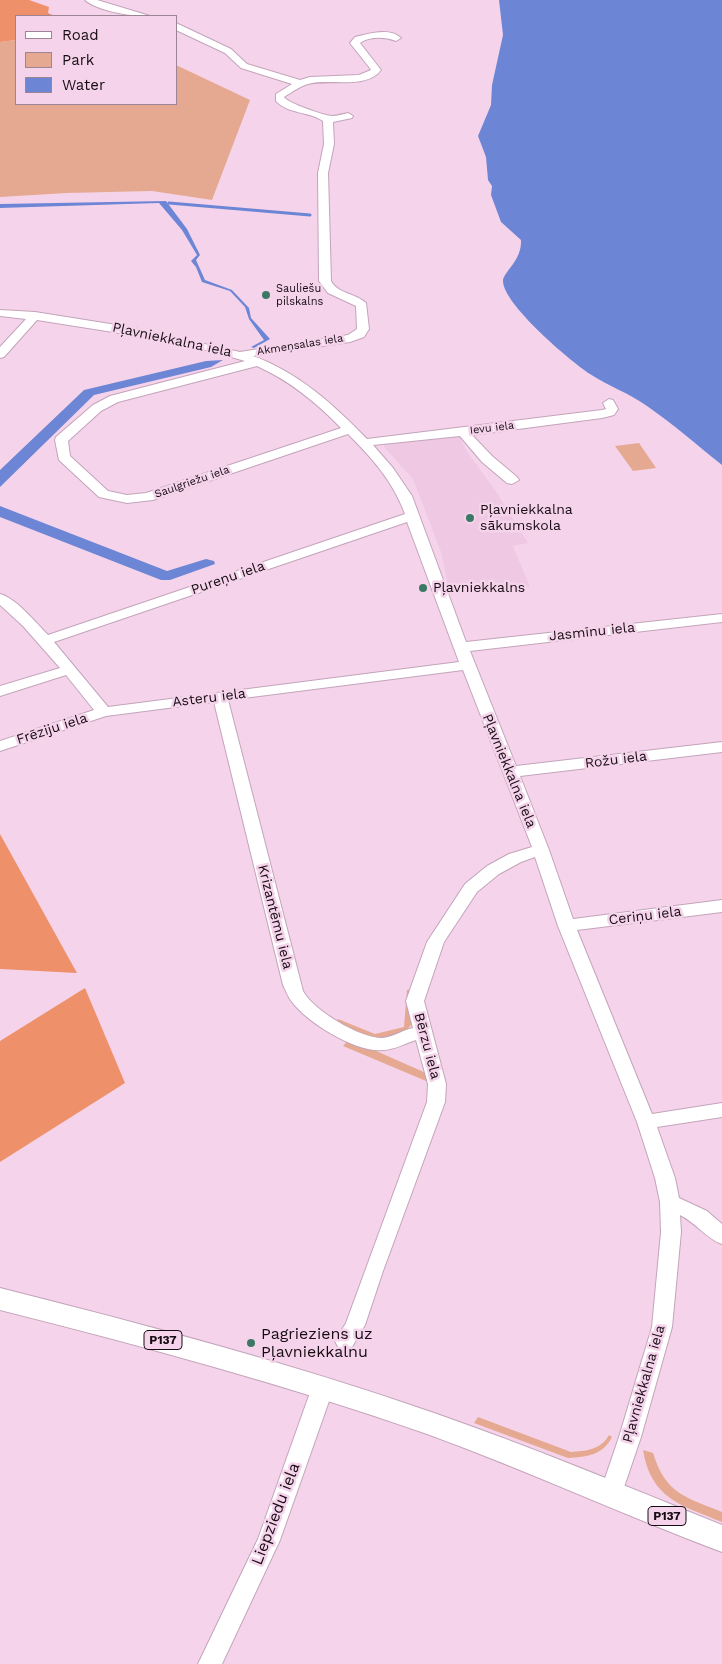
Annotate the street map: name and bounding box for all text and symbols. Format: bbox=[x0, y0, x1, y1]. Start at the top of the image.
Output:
legend bbox=[15, 15, 178, 105]
text: Road bbox=[62, 26, 99, 44]
text: Park bbox=[62, 51, 94, 69]
text: Water bbox=[62, 76, 105, 94]
place label: Sauliešu pilskalns bbox=[276, 282, 323, 308]
marker: Sauliešu pilskalns bbox=[260, 289, 272, 301]
street label: Pļavniekkalna iela bbox=[111, 319, 233, 361]
street label: Akmeņsalas iela bbox=[256, 332, 344, 358]
street label: Ievu iela bbox=[469, 419, 515, 437]
street label: Saulgriežu iela bbox=[153, 463, 231, 501]
place label: Pļavniekkalna sākumskola bbox=[480, 502, 573, 534]
marker: Pļavniekkalna sākumskola bbox=[464, 512, 476, 524]
street label: Pureņu iela bbox=[189, 558, 267, 598]
place label: Pļavniekkalns bbox=[433, 580, 525, 596]
marker: Pļavniekkalns bbox=[417, 582, 429, 594]
street label: Jasmīnu iela bbox=[548, 619, 636, 645]
street label: Asteru iela bbox=[171, 685, 247, 711]
street label: Frēziju iela bbox=[14, 710, 90, 748]
street label: Pļavniekkalna iela bbox=[478, 711, 540, 831]
street label: Rožu iela bbox=[584, 748, 648, 772]
street label: Krizantēmu iela bbox=[254, 863, 296, 971]
street label: Ceriņu iela bbox=[608, 903, 682, 929]
street label: Bērzu iela bbox=[410, 1011, 444, 1081]
street label: Pļavniekkalna iela bbox=[619, 1323, 669, 1445]
place label: Pagrieziens uz Pļavniekkalnu bbox=[261, 1324, 373, 1362]
road number: P137 bbox=[144, 1330, 182, 1350]
marker: Pagrieziens uz Pļavniekkalnu bbox=[245, 1337, 257, 1349]
street label: Liepziedu iela bbox=[248, 1460, 304, 1568]
road number: P137 bbox=[648, 1506, 686, 1525]

